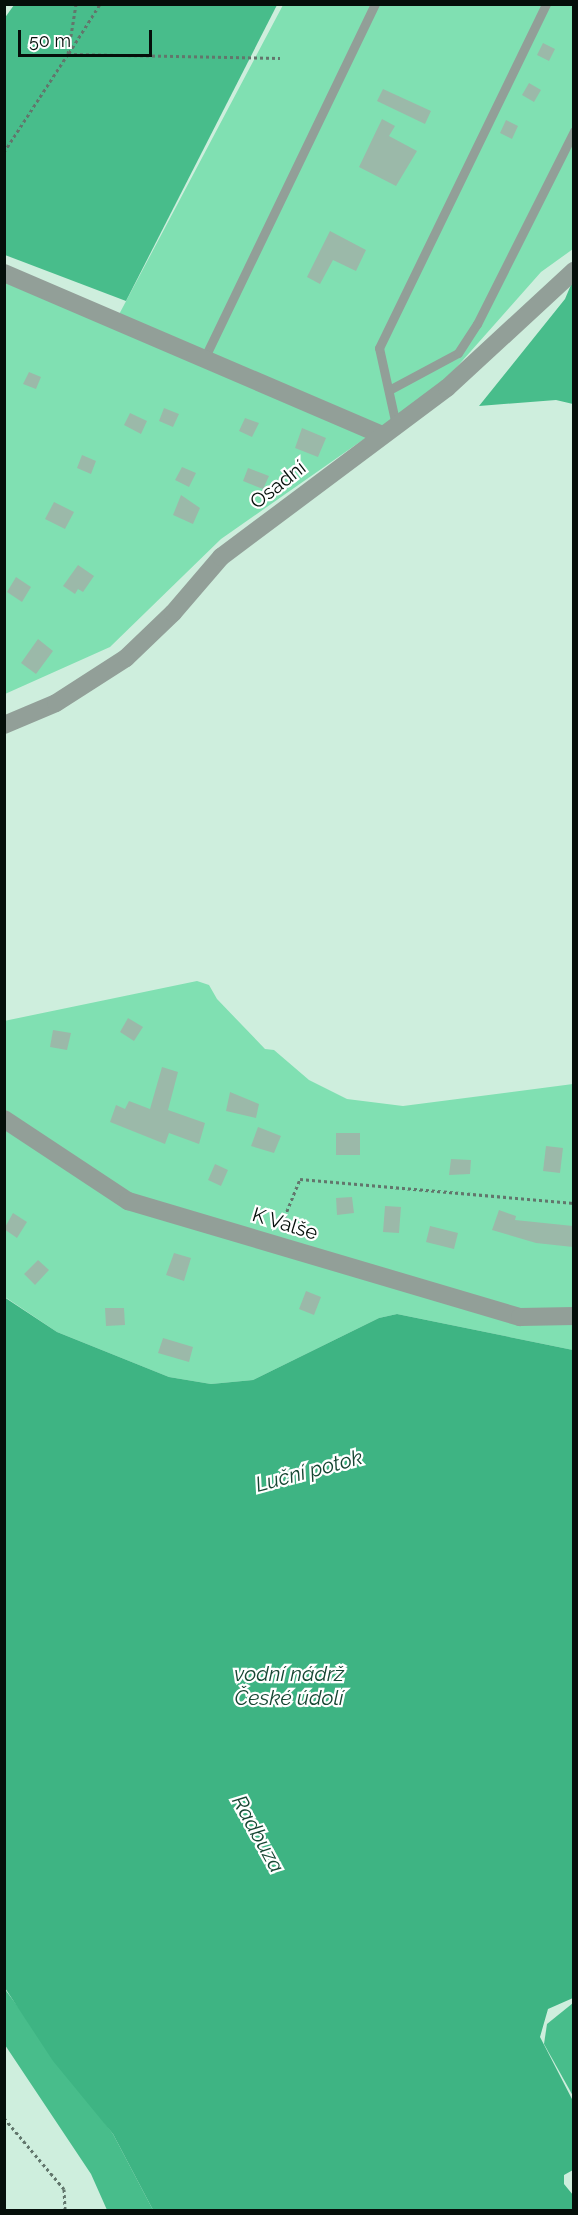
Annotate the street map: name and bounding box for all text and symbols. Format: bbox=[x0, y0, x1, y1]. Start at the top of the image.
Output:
scale bar bbox=[21, 18, 154, 56]
text: 50 m bbox=[29, 30, 71, 51]
street label: Osadní bbox=[245, 456, 311, 514]
street label: K Valše bbox=[249, 1203, 321, 1245]
water label: Luční potok bbox=[253, 1445, 365, 1497]
water label: vodní nádrž České údolí bbox=[234, 1661, 344, 1711]
water label: Radbuza bbox=[226, 1791, 290, 1877]

